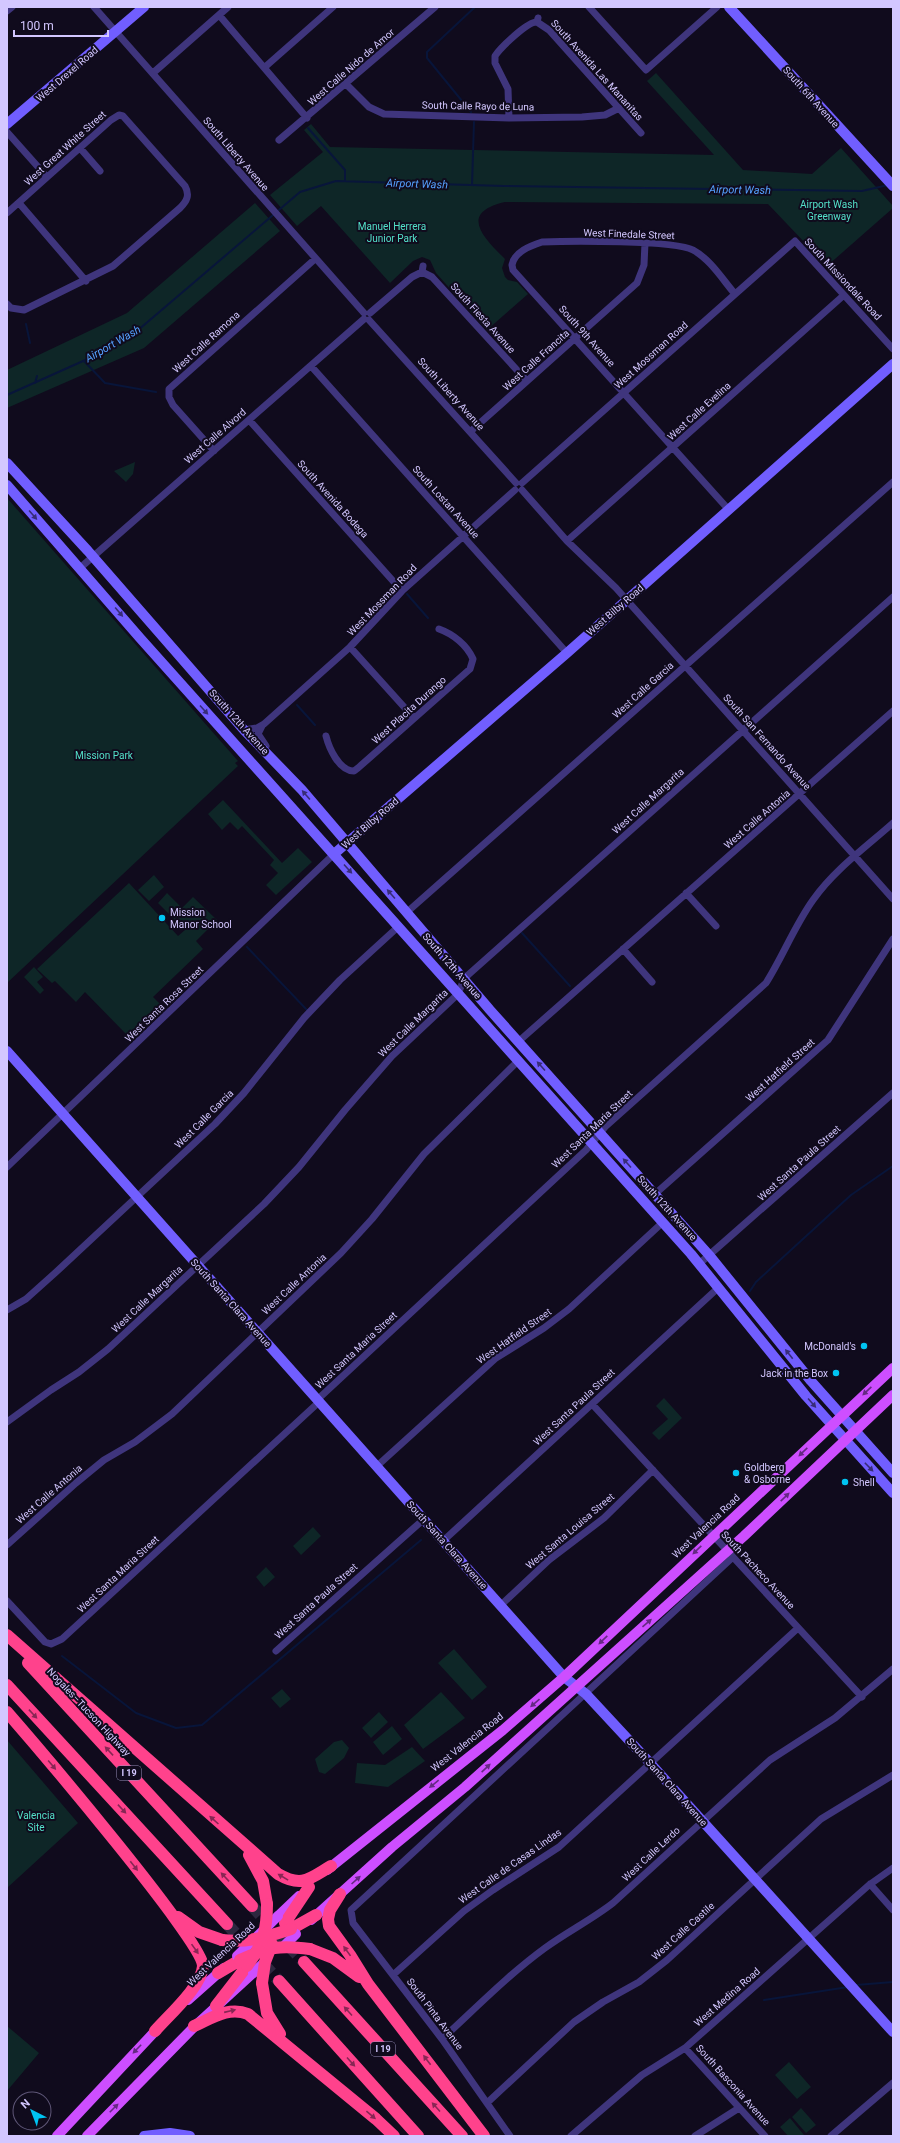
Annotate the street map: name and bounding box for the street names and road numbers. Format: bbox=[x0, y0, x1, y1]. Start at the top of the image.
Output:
street label: South Avenida Las Mananitas bbox=[549, 17, 645, 123]
street label: West Calle Nido de Amor bbox=[306, 26, 397, 107]
street label: West Drexel Road bbox=[34, 44, 100, 104]
street label: South 6th Avenue bbox=[781, 64, 841, 130]
street label: South Calle Rayo de Luna bbox=[422, 100, 534, 112]
street label: West Great White Street bbox=[22, 109, 108, 187]
street label: South Liberty Avenue bbox=[201, 115, 271, 193]
street label: West Finedale Street bbox=[583, 227, 675, 241]
street label: South Missiondale Road bbox=[802, 236, 884, 322]
street label: South Fiesta Avenue bbox=[449, 281, 517, 355]
street label: South 9th Avenue bbox=[557, 303, 617, 369]
street label: West Calle Ramona bbox=[170, 309, 242, 375]
street label: West Mossman Road bbox=[612, 319, 690, 391]
street label: West Calle Francita bbox=[501, 327, 571, 393]
street label: South Liberty Avenue bbox=[415, 355, 487, 433]
street label: West Calle Evelina bbox=[665, 380, 733, 442]
street label: West Calle Alvord bbox=[182, 406, 248, 466]
street label: South Avenida Bodega bbox=[295, 458, 371, 540]
street label: South Lostan Avenue bbox=[410, 463, 482, 541]
street label: West Mossman Road bbox=[345, 562, 419, 638]
street label: West Bilby Road bbox=[584, 582, 646, 638]
street label: West Calle Garcia bbox=[610, 660, 676, 720]
street label: West Placita Durango bbox=[370, 674, 448, 746]
street label: South 12th Avenue bbox=[207, 687, 271, 757]
street label: South San Fernando Avenue bbox=[721, 692, 813, 792]
street label: West Calle Margarita bbox=[610, 766, 686, 836]
street label: West Calle Antonia bbox=[722, 787, 792, 851]
street label: West Bilby Road bbox=[339, 795, 401, 851]
street label: South 12th Avenue bbox=[420, 931, 484, 1001]
street label: West Santa Rosa Street bbox=[123, 964, 205, 1044]
street label: West Calle Margarita bbox=[376, 987, 450, 1059]
street label: West Hatfield Street bbox=[743, 1036, 817, 1104]
street label: West Calle Garcia bbox=[172, 1087, 236, 1151]
street label: West Santa Maria Street bbox=[550, 1088, 634, 1170]
street label: West Santa Paula Street bbox=[756, 1123, 842, 1203]
street label: South 12th Avenue bbox=[635, 1173, 699, 1243]
street label: West Calle Antonia bbox=[260, 1251, 328, 1317]
street label: South Santa Clara Avenue bbox=[189, 1257, 273, 1349]
street label: West Calle Margarita bbox=[109, 1263, 185, 1335]
street label: West Hatfield Street bbox=[475, 1306, 553, 1366]
street label: West Santa Maria Street bbox=[313, 1309, 399, 1391]
street label: West Santa Paula Street bbox=[531, 1367, 617, 1447]
street label: West Calle Antonia bbox=[14, 1462, 84, 1526]
street label: West Santa Louisa Street bbox=[524, 1491, 616, 1571]
street label: West Valencia Road bbox=[670, 1492, 742, 1560]
street label: South Santa Clara Avenue bbox=[405, 1499, 489, 1591]
street label: South Pacheco Avenue bbox=[719, 1529, 797, 1611]
street label: West Santa Maria Street bbox=[75, 1533, 161, 1615]
street label: West Santa Paula Street bbox=[273, 1561, 359, 1641]
street label: Nogales–Tucson Highway bbox=[45, 1666, 133, 1759]
street label: West Valencia Road bbox=[429, 1710, 505, 1774]
street label: South Santa Clara Avenue bbox=[625, 1736, 709, 1828]
road number: I 19 bbox=[117, 1766, 141, 1780]
street label: West Calle Lerdo bbox=[620, 1824, 682, 1884]
street label: West Calle de Casas Lindas bbox=[457, 1826, 563, 1906]
street label: West Calle Castile bbox=[650, 1900, 716, 1962]
street label: West Valencia Road bbox=[185, 1920, 257, 1988]
street label: West Medina Road bbox=[692, 1965, 762, 2029]
street label: South Pinta Avenue bbox=[405, 1976, 465, 2052]
road number: I 19 bbox=[371, 2042, 395, 2056]
street label: South Basconia Avenue bbox=[694, 2042, 772, 2128]

